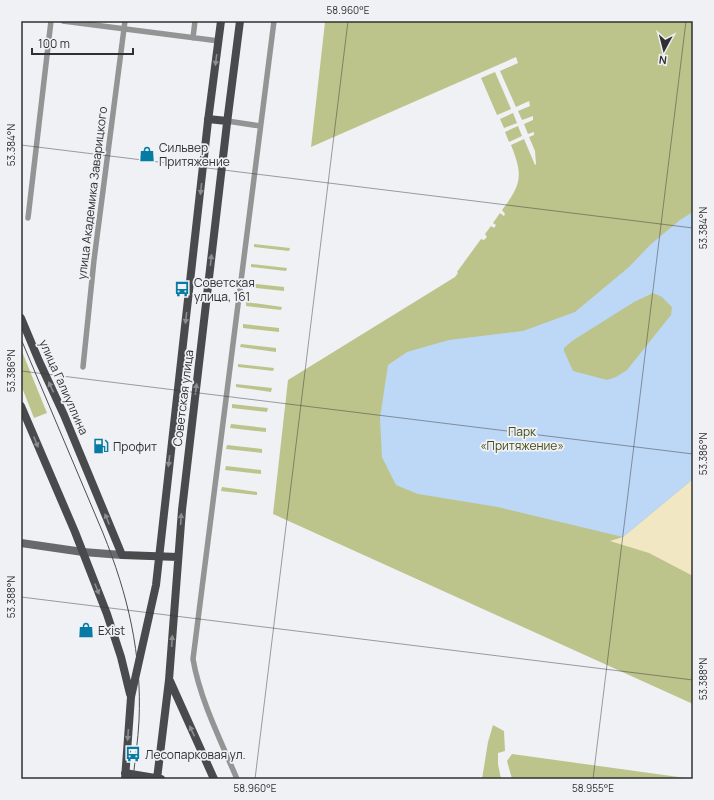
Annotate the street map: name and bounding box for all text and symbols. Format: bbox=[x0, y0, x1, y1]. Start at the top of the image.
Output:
text: 58.960°E bbox=[327, 3, 370, 17]
scale bar bbox=[32, 30, 133, 56]
north arrow bbox=[644, 30, 684, 70]
text: 100 m bbox=[38, 35, 70, 52]
text: N bbox=[658, 52, 668, 68]
one-way arrow bbox=[213, 54, 219, 66]
street label: улица Академика Заварицкого bbox=[73, 105, 111, 281]
text: 53.384°N bbox=[4, 124, 18, 166]
place label: Сильвер Притяжение bbox=[159, 139, 230, 170]
shop icon: Сильвер Притяжение bbox=[138, 145, 156, 163]
one-way arrow bbox=[198, 183, 204, 195]
text: 53.384°N bbox=[696, 207, 710, 249]
one-way arrow bbox=[208, 254, 214, 266]
place label: Советская улица, 161 bbox=[194, 274, 255, 305]
bus stop icon: Советская улица, 161 bbox=[173, 280, 191, 298]
one-way arrow bbox=[183, 312, 189, 324]
street label: улица Галиуллина bbox=[35, 337, 93, 437]
text: 53.386°N bbox=[4, 349, 18, 392]
street label: Советская улица bbox=[169, 349, 197, 447]
one-way arrow bbox=[48, 381, 54, 392]
one-way arrow bbox=[193, 383, 199, 395]
park label: Парк «Притяжение» bbox=[480, 423, 564, 454]
text: 53.386°N bbox=[696, 432, 710, 475]
one-way arrow bbox=[34, 436, 40, 448]
fuel station icon: Профит bbox=[92, 437, 110, 455]
place label: Профит bbox=[113, 438, 157, 455]
one-way arrow bbox=[166, 455, 172, 467]
one-way arrow bbox=[178, 512, 185, 525]
one-way arrow bbox=[103, 513, 109, 525]
text: 53.388°N bbox=[4, 576, 18, 618]
one-way arrow bbox=[95, 583, 101, 595]
shop icon: Exist bbox=[77, 621, 95, 639]
place label: Exist bbox=[98, 622, 125, 639]
one-way arrow bbox=[169, 635, 176, 647]
text: 53.388°N bbox=[696, 658, 710, 700]
one-way arrow bbox=[189, 725, 195, 736]
one-way arrow bbox=[125, 729, 132, 741]
bus stop icon: Лесопарковая ул. bbox=[124, 745, 142, 763]
place label: Лесопарковая ул. bbox=[145, 746, 246, 763]
text: 58.960°E bbox=[234, 781, 277, 795]
text: 58.955°E bbox=[572, 781, 614, 795]

